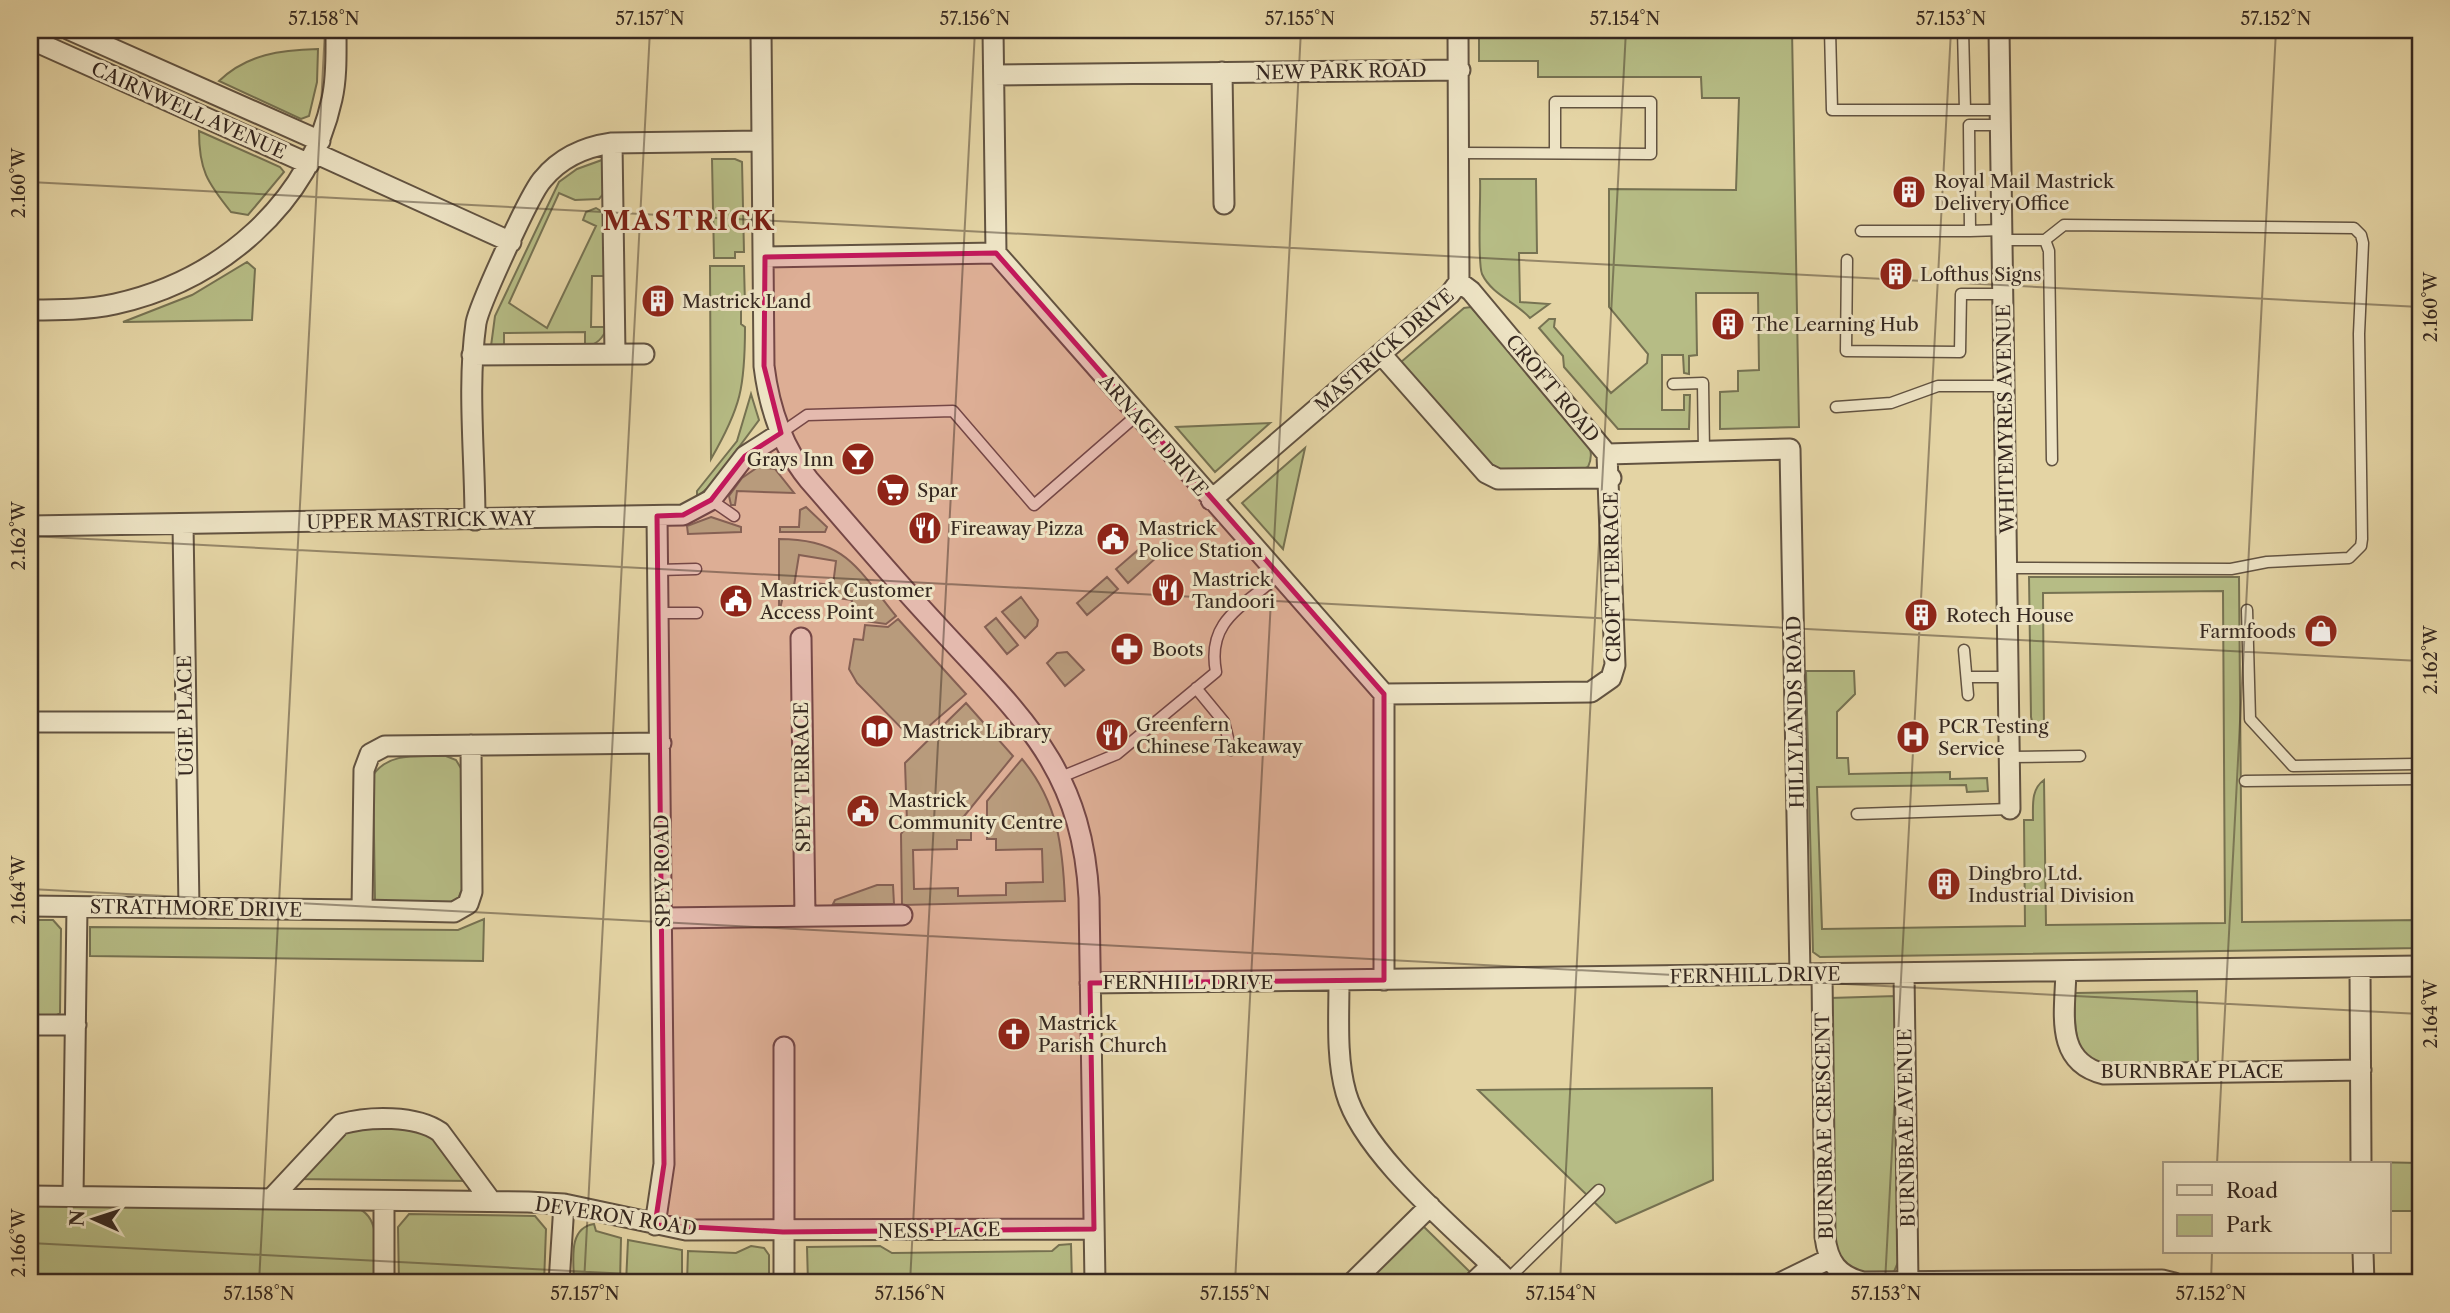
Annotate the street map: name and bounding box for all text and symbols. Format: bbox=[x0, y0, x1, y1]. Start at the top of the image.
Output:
text: 57.158°N bbox=[288, 8, 360, 30]
text: 57.157°N bbox=[615, 8, 685, 30]
text: 57.156°N bbox=[940, 8, 1011, 30]
text: 57.155°N bbox=[1265, 8, 1335, 30]
text: 57.154°N bbox=[1590, 8, 1661, 30]
text: 57.153°N bbox=[1916, 8, 1986, 30]
text: 57.152°N bbox=[2241, 8, 2312, 30]
street label: CAIRNWELL AVENUE bbox=[88, 57, 290, 164]
street label: NEW PARK ROAD bbox=[1255, 59, 1427, 84]
text: 2.160°W bbox=[8, 147, 30, 218]
place label: Royal Mail Mastrick Delivery Office bbox=[1934, 170, 2115, 215]
building icon: Royal Mail Mastrick Delivery Office bbox=[1890, 173, 1928, 211]
district label: MASTRICK bbox=[603, 205, 775, 237]
building icon: Lofthus Signs bbox=[1877, 255, 1915, 293]
place label: Lofthus Signs bbox=[1920, 263, 2041, 286]
text: 2.160°W bbox=[2420, 271, 2442, 342]
building icon: Mastrick Land bbox=[639, 282, 677, 320]
street label: MASTRICK DRIVE bbox=[1310, 284, 1459, 417]
place label: Mastrick Land bbox=[682, 290, 812, 313]
street label: WHITEMYRES AVENUE bbox=[1992, 304, 2019, 535]
building icon: The Learning Hub bbox=[1709, 305, 1747, 343]
place label: The Learning Hub bbox=[1752, 313, 1919, 336]
street label: CROFT ROAD bbox=[1501, 330, 1604, 447]
street label: ARNAGE DRIVE bbox=[1094, 369, 1213, 501]
bar icon: Grays Inn bbox=[839, 440, 877, 478]
place label: Grays Inn bbox=[747, 448, 834, 471]
supermarket icon: Spar bbox=[874, 471, 912, 509]
place label: Spar bbox=[917, 479, 958, 502]
street label: CROFT TERRACE bbox=[1600, 491, 1625, 663]
text: 2.162°W bbox=[8, 500, 30, 571]
street label: UPPER MASTRICK WAY bbox=[306, 507, 536, 534]
restaurant icon: Fireaway Pizza bbox=[906, 509, 944, 547]
place label: Fireaway Pizza bbox=[950, 517, 1084, 540]
place label: Mastrick Police Station bbox=[1138, 517, 1263, 562]
public building icon: Mastrick Police Station bbox=[1094, 520, 1132, 558]
place label: Mastrick Tandoori bbox=[1192, 568, 1275, 613]
restaurant icon: Mastrick Tandoori bbox=[1149, 571, 1187, 609]
place label: Mastrick Customer Access Point bbox=[759, 579, 933, 624]
public building icon: Mastrick Customer Access Point bbox=[717, 582, 755, 620]
building icon: Rotech House bbox=[1902, 596, 1940, 634]
place label: Rotech House bbox=[1946, 604, 2074, 627]
shop icon: Farmfoods bbox=[2302, 612, 2340, 650]
street label: HILLYLANDS ROAD bbox=[1782, 616, 1809, 808]
place label: Farmfoods bbox=[2199, 620, 2296, 643]
text: 2.162°W bbox=[2420, 624, 2442, 695]
pharmacy icon: Boots bbox=[1108, 630, 1146, 668]
place label: Boots bbox=[1152, 638, 1204, 661]
street label: UGIE PLACE bbox=[173, 655, 198, 777]
street label: SPEY TERRACE bbox=[790, 702, 815, 852]
library icon: Mastrick Library bbox=[858, 712, 896, 750]
place label: Greenfern Chinese Takeaway bbox=[1136, 713, 1303, 758]
place label: PCR Testing Service bbox=[1938, 715, 2049, 760]
restaurant icon: Greenfern Chinese Takeaway bbox=[1093, 716, 1131, 754]
hospital icon: PCR Testing Service bbox=[1894, 718, 1932, 756]
place label: Mastrick Library bbox=[902, 720, 1052, 743]
place label: Mastrick Community Centre bbox=[888, 789, 1063, 834]
public building icon: Mastrick Community Centre bbox=[844, 792, 882, 830]
street label: SPEY ROAD bbox=[650, 814, 675, 928]
text: 2.164°W bbox=[8, 854, 30, 925]
place label: Dingbro Ltd. Industrial Division bbox=[1968, 862, 2134, 907]
building icon: Dingbro Ltd. Industrial Division bbox=[1925, 865, 1963, 903]
street label: STRATHMORE DRIVE bbox=[90, 895, 302, 922]
street label: FERNHILL DRIVE bbox=[1669, 963, 1841, 988]
street label: FERNHILL DRIVE bbox=[1103, 971, 1273, 994]
text: 2.164°W bbox=[2420, 978, 2442, 1049]
street label: BURNBRAE CRESCENT bbox=[1811, 1011, 1838, 1240]
place label: Mastrick Parish Church bbox=[1038, 1012, 1167, 1057]
church icon: Mastrick Parish Church bbox=[995, 1015, 1033, 1053]
street label: BURNBRAE AVENUE bbox=[1893, 1028, 1920, 1228]
street label: BURNBRAE PLACE bbox=[2101, 1060, 2283, 1083]
legend bbox=[2163, 1162, 2390, 1254]
text: Road bbox=[2226, 1178, 2278, 1203]
north arrow bbox=[60, 1184, 130, 1254]
street label: DEVERON ROAD bbox=[533, 1192, 698, 1241]
text: 2.166°W bbox=[8, 1207, 30, 1278]
text: N bbox=[66, 1209, 89, 1227]
text: Park bbox=[2226, 1212, 2272, 1237]
street label: NESS PLACE bbox=[877, 1218, 1001, 1243]
text: 57.158°N bbox=[223, 1283, 295, 1305]
text: 57.157°N bbox=[550, 1283, 620, 1305]
text: 57.156°N bbox=[875, 1283, 946, 1305]
text: 57.155°N bbox=[1200, 1283, 1270, 1305]
text: 57.154°N bbox=[1526, 1283, 1597, 1305]
text: 57.153°N bbox=[1851, 1283, 1921, 1305]
text: 57.152°N bbox=[2176, 1283, 2247, 1305]

